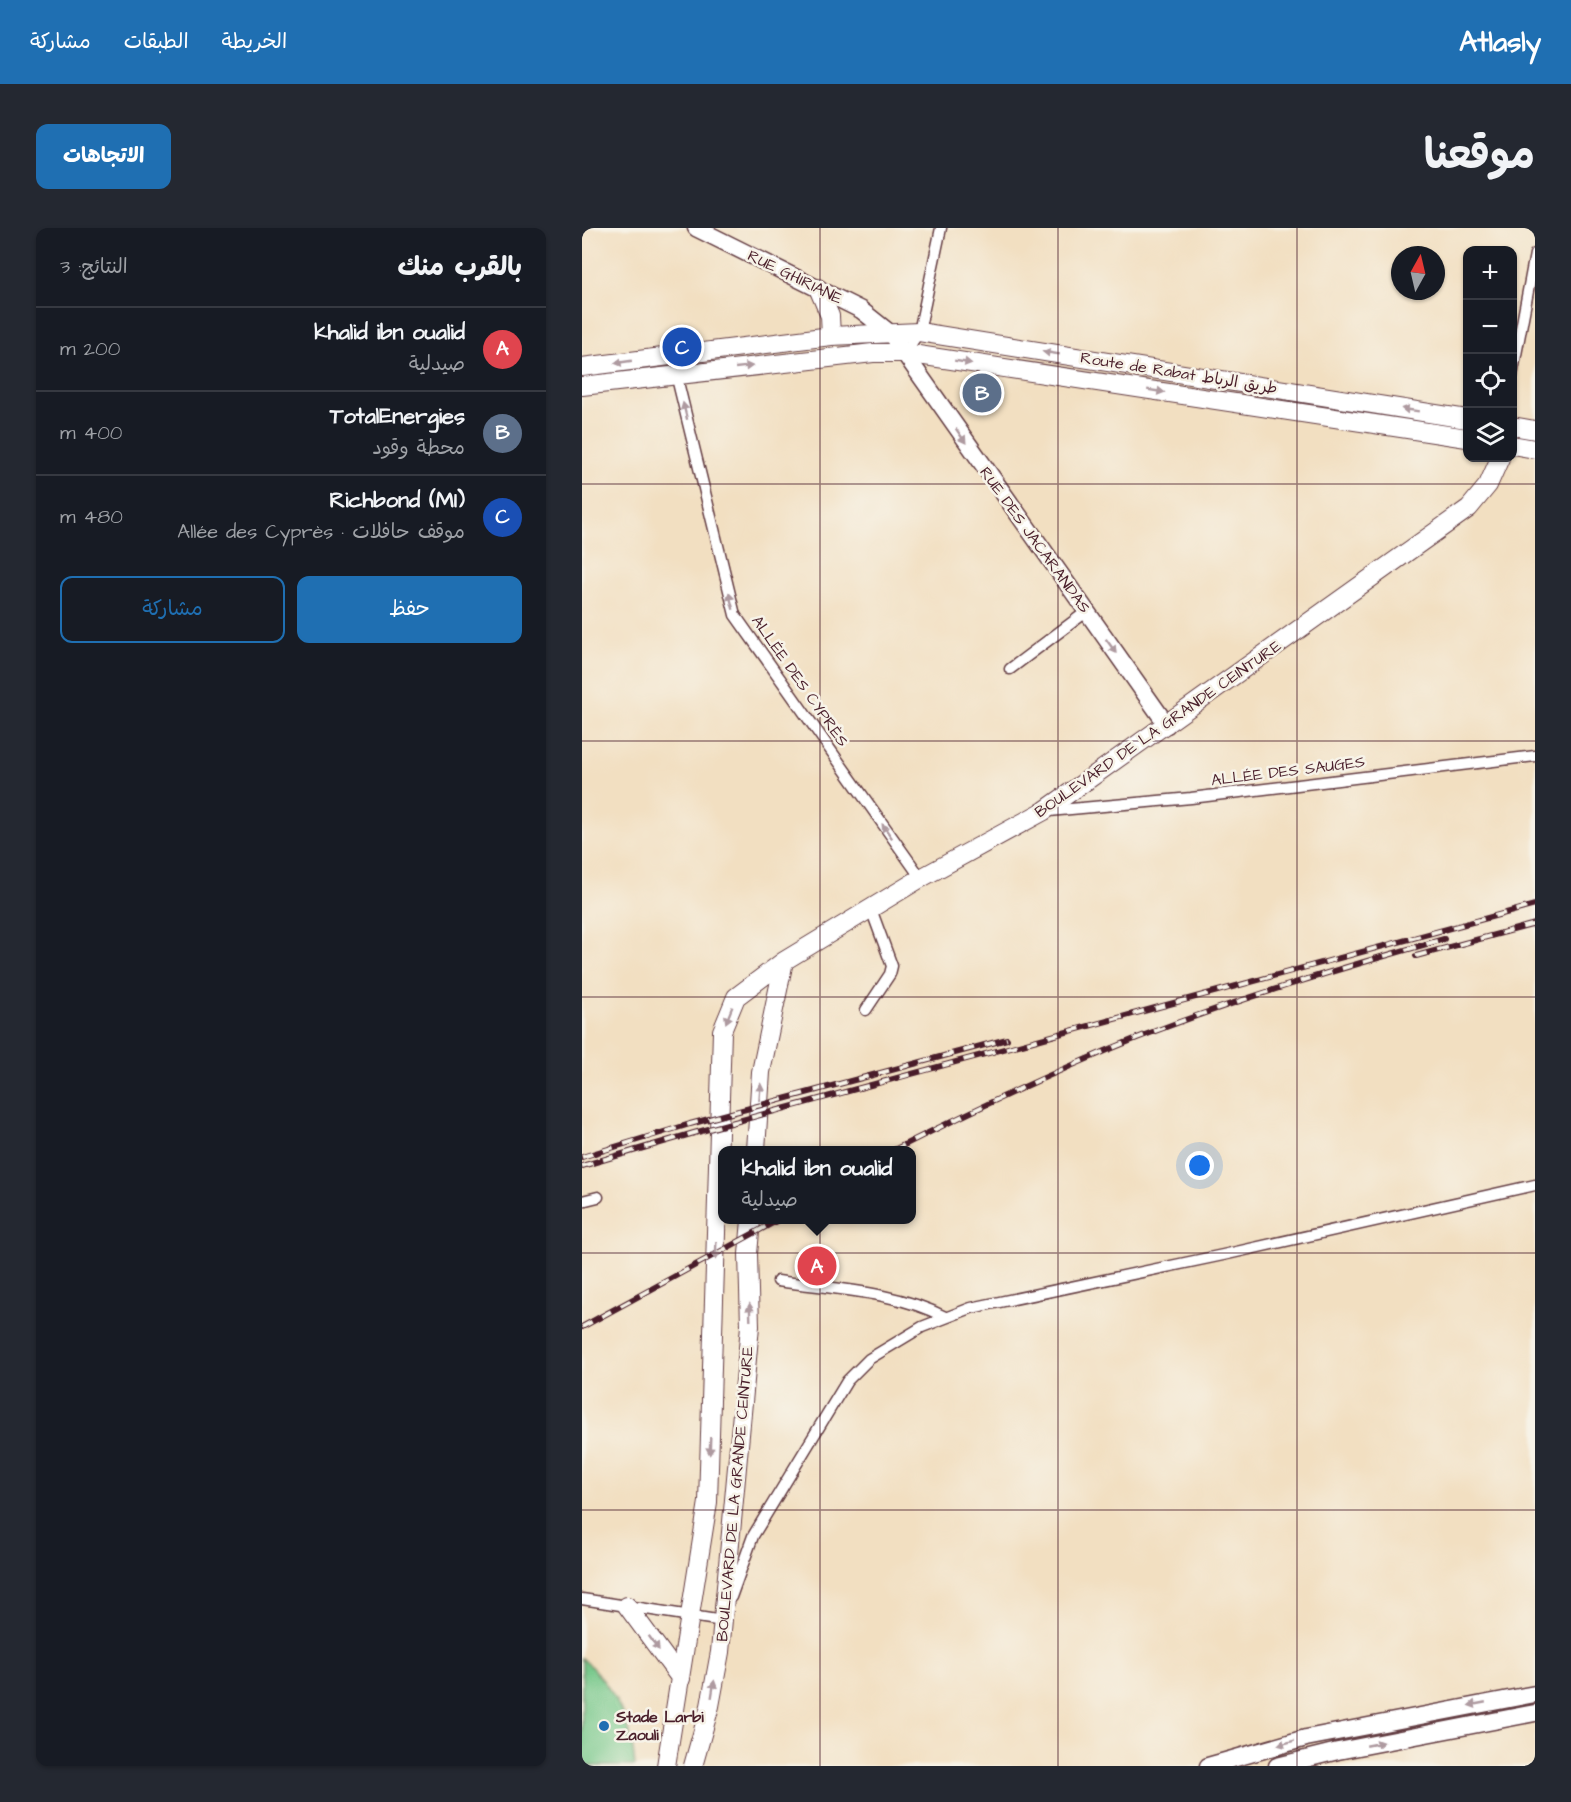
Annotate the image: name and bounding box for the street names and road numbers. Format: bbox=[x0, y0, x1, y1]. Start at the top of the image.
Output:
street label: RUE GHIRIANE bbox=[744, 245, 847, 310]
street label: Route de Rabat طريق الرباط bbox=[1079, 347, 1279, 399]
street label: RUE DES JACARANDAS bbox=[974, 462, 1096, 618]
street label: ALLÉE DES CYPRÈS bbox=[746, 611, 854, 751]
street label: BOULEVARD DE LA GRANDE CEINTURE bbox=[1030, 635, 1286, 823]
street label: ALLÉE DES SAUGES bbox=[1210, 751, 1366, 791]
street label: BOULEVARD DE LA GRANDE CEINTURE bbox=[711, 1345, 759, 1642]

